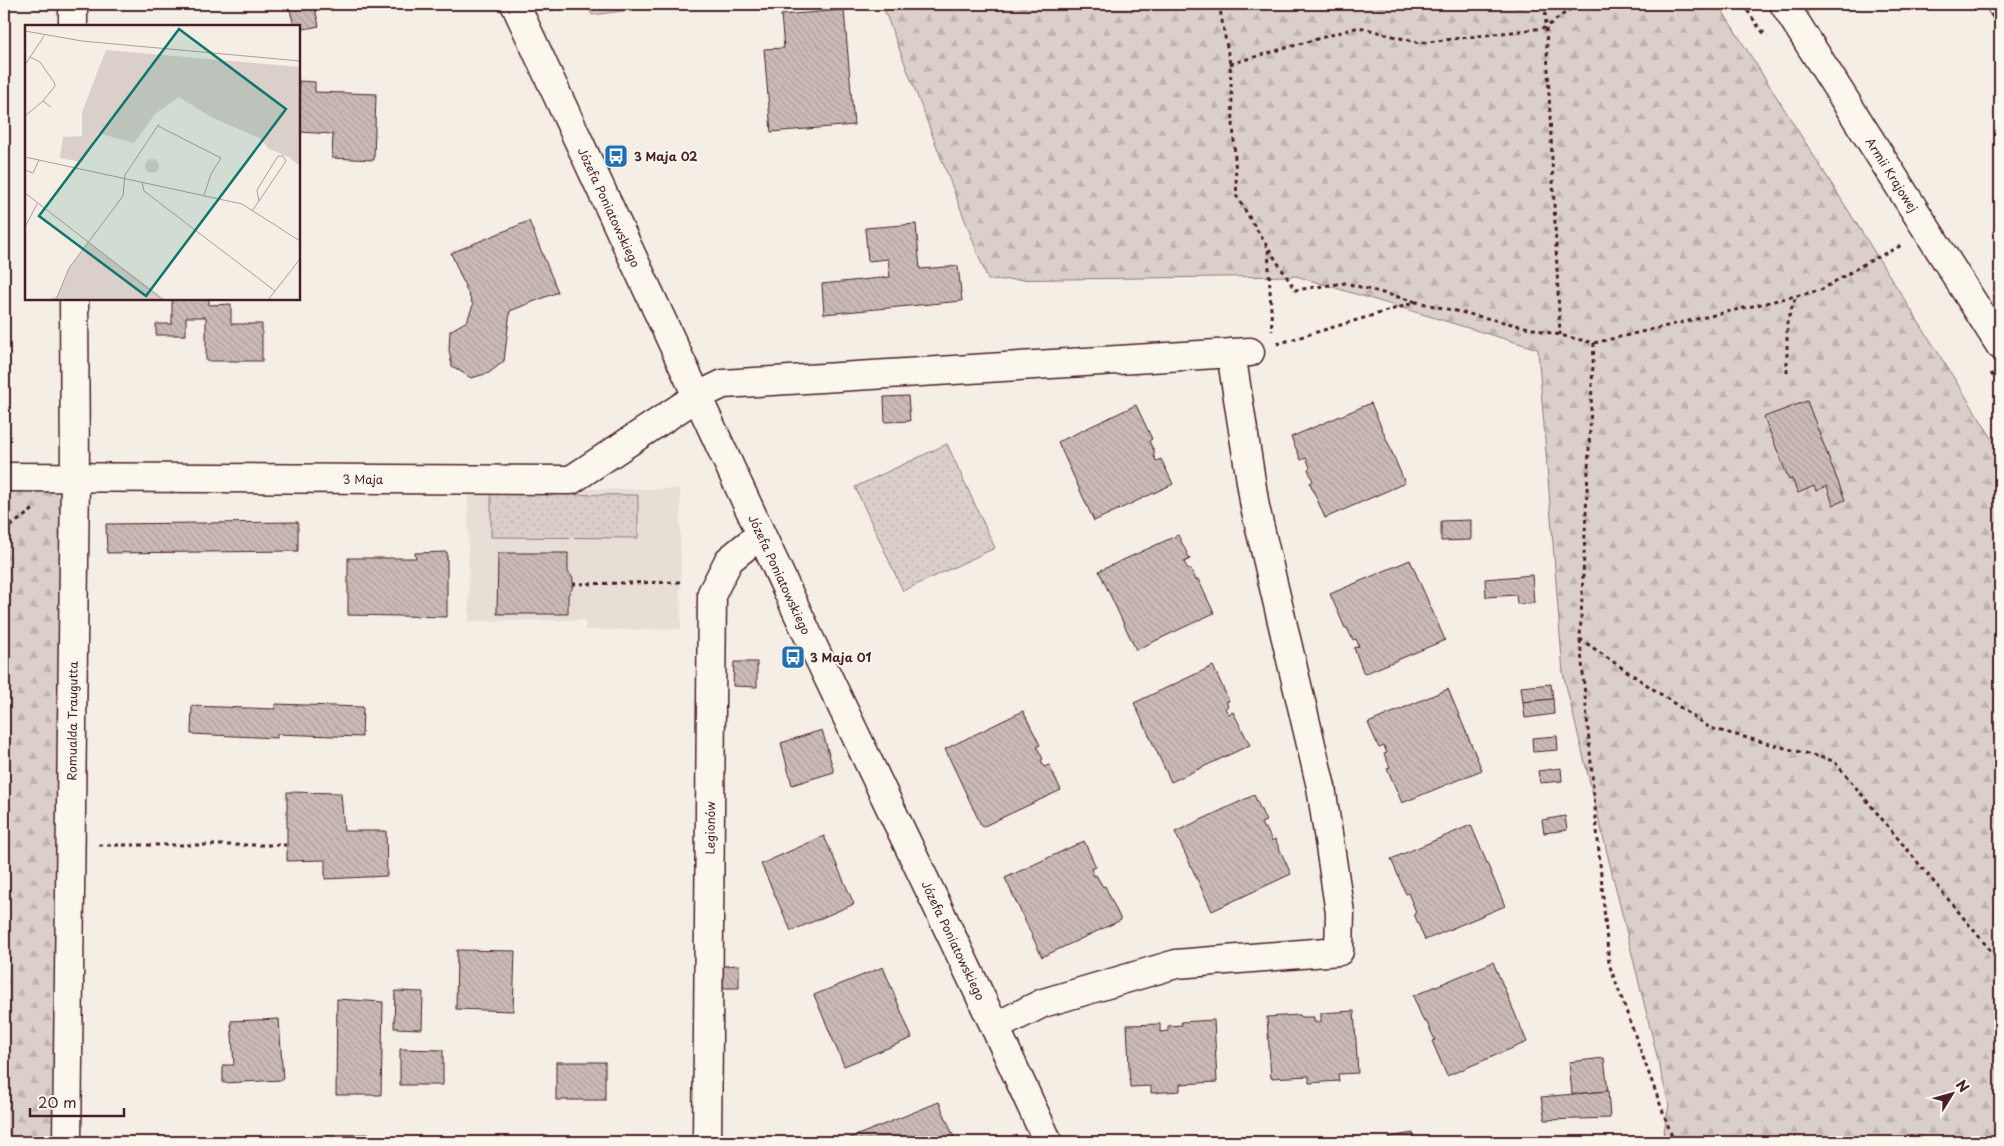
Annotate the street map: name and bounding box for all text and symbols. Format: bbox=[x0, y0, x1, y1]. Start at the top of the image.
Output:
inset map bbox=[25, 25, 300, 300]
street label: Armii Krajowej bbox=[1862, 134, 1923, 215]
bus stop icon: 3 Maja 02 bbox=[603, 143, 629, 169]
street label: Józefa Poniatowskiego bbox=[574, 144, 645, 270]
place label: 3 Maja 02 bbox=[634, 147, 698, 165]
street label: 3 Maja bbox=[342, 470, 384, 488]
street label: Józefa Poniatowskiego bbox=[744, 512, 816, 638]
bus stop icon: 3 Maja 01 bbox=[780, 644, 806, 670]
place label: 3 Maja 01 bbox=[810, 648, 871, 666]
street label: Romualda Traugutta bbox=[62, 661, 82, 781]
street label: Legionów bbox=[701, 801, 719, 855]
street label: Józefa Poniatowskiego bbox=[917, 878, 990, 1003]
north arrow bbox=[1926, 1068, 1976, 1118]
text: N bbox=[1951, 1075, 1975, 1097]
scale bar bbox=[30, 1086, 124, 1118]
text: 20 m bbox=[38, 1090, 77, 1113]

